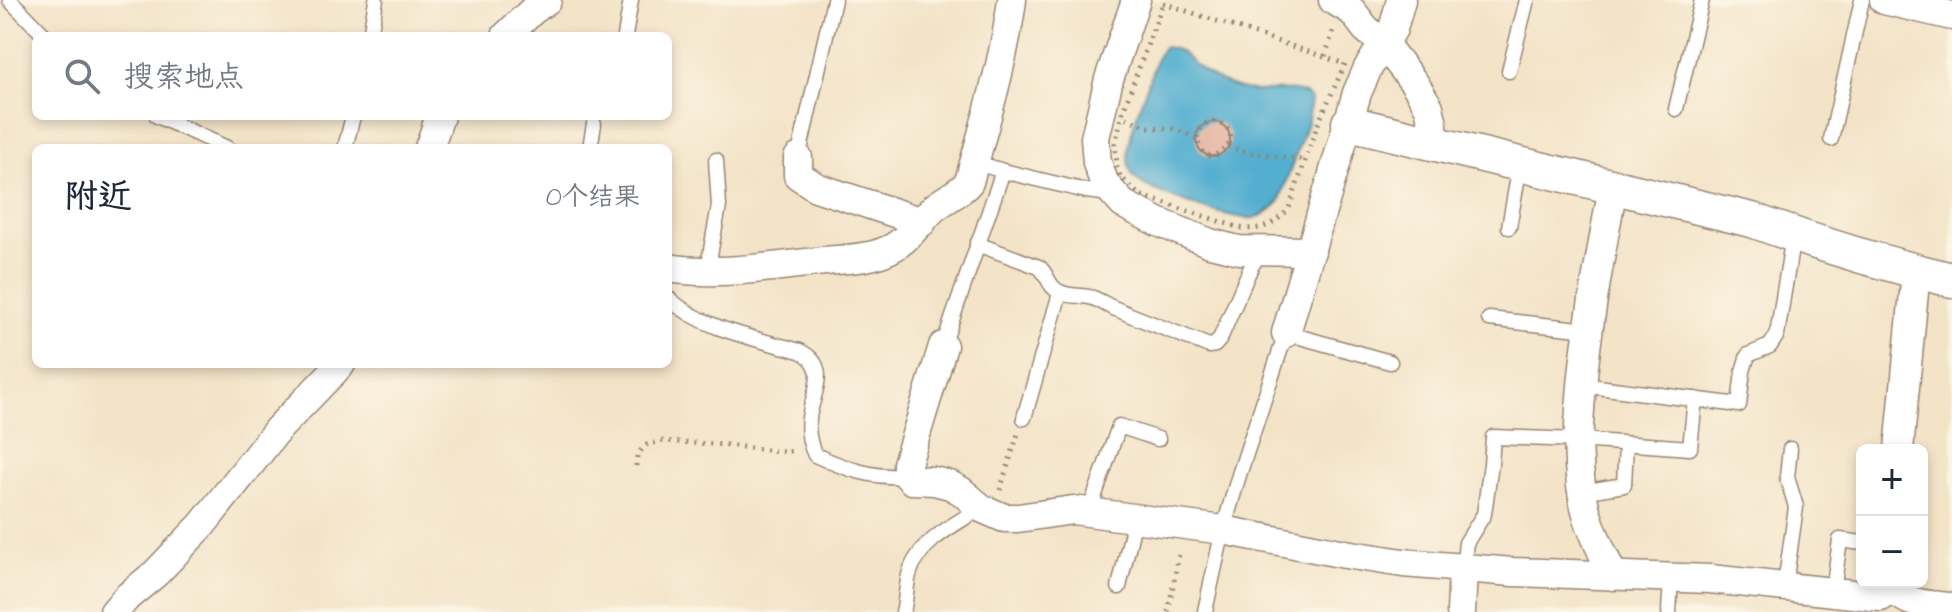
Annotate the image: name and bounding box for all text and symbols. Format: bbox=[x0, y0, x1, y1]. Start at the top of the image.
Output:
search box bbox=[32, 32, 672, 120]
icon: search bbox=[60, 54, 104, 98]
text: 搜索地点 bbox=[124, 56, 244, 98]
text: 附近 bbox=[64, 173, 132, 221]
text: 0个结果 bbox=[546, 179, 640, 215]
map controls bbox=[1856, 444, 1928, 588]
button: + bbox=[1856, 444, 1928, 516]
button: − bbox=[1856, 516, 1928, 588]

